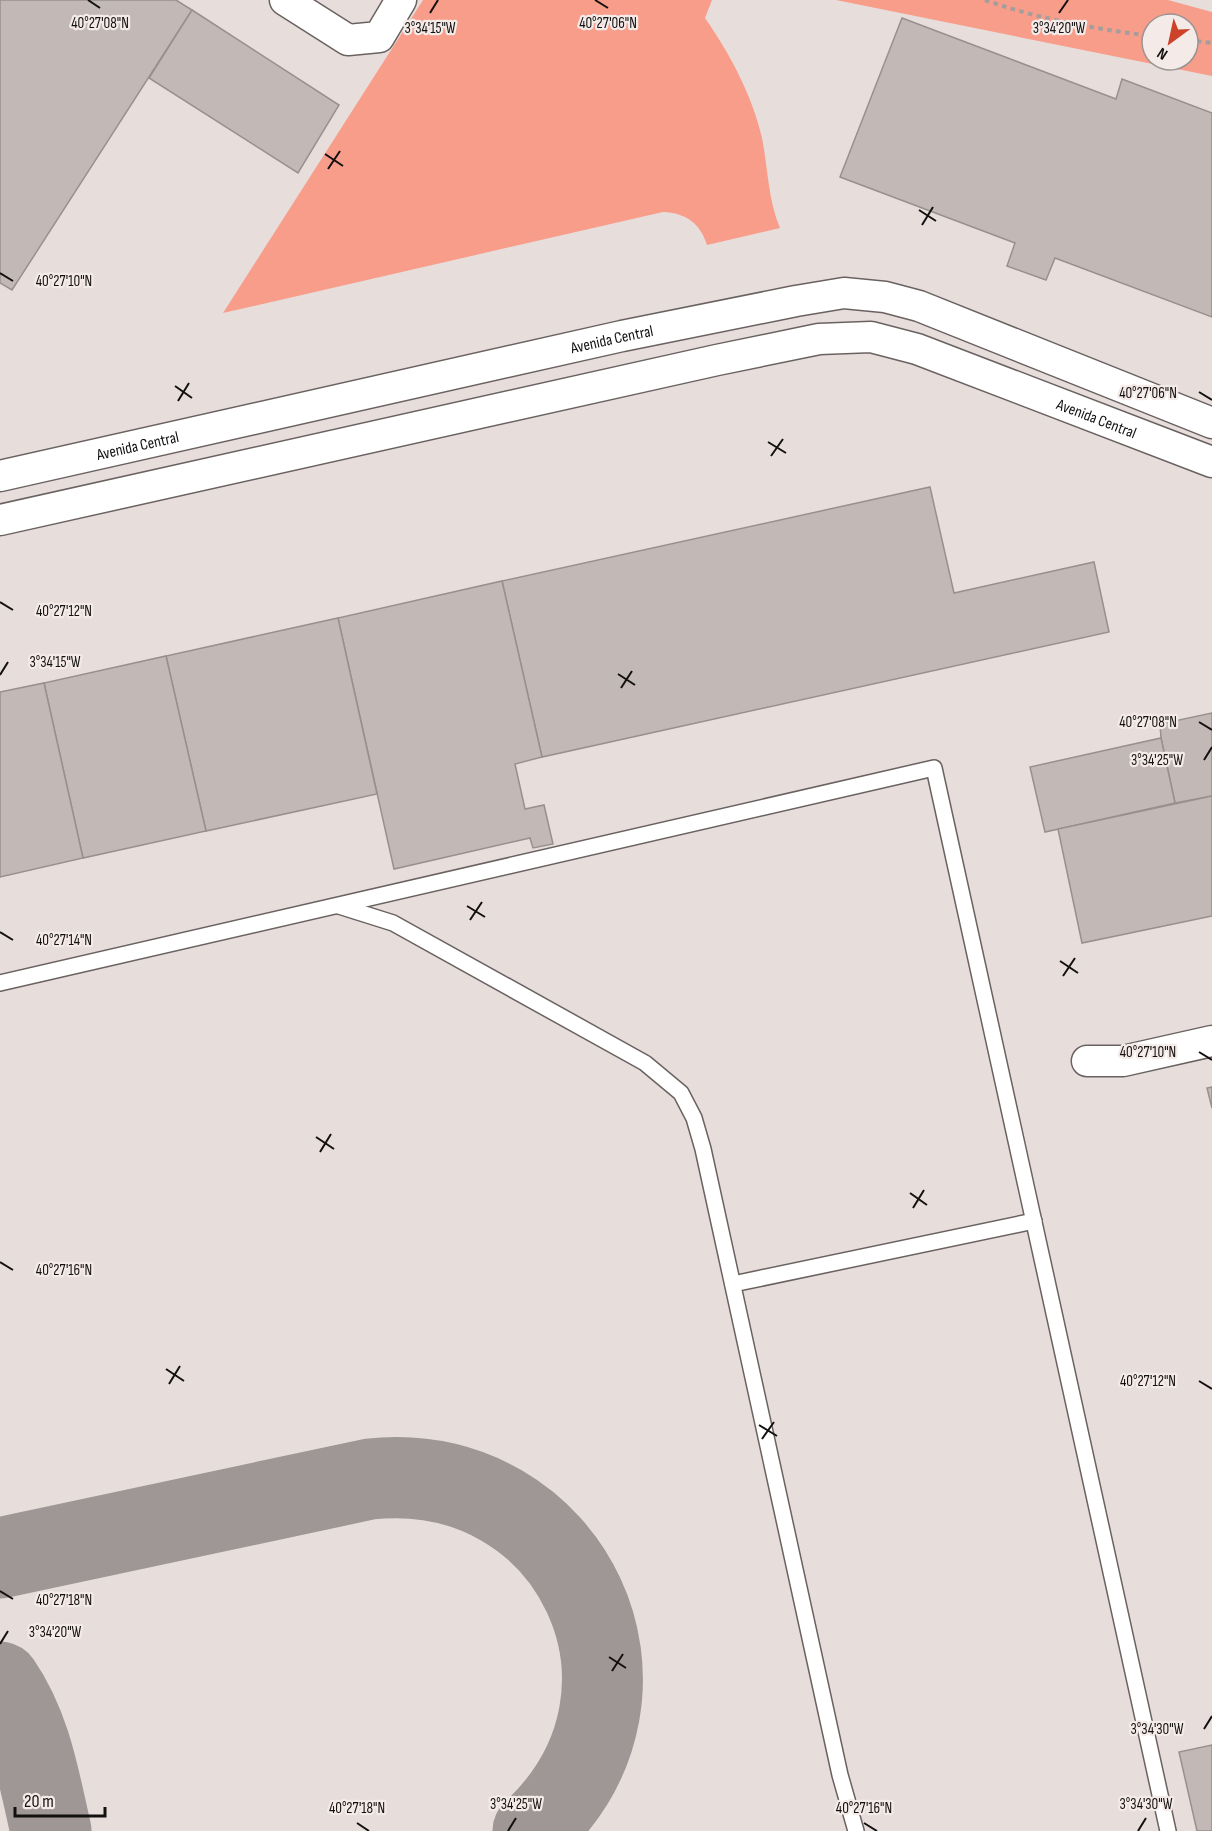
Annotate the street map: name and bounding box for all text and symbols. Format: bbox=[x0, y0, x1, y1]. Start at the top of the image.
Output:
north arrow bbox=[1140, 12, 1200, 72]
text: 40°27'08"N bbox=[71, 14, 129, 33]
text: 40°27'06"N bbox=[579, 14, 637, 33]
text: 3°34'15"W bbox=[404, 19, 456, 38]
text: 3°34'20"W bbox=[1033, 19, 1086, 38]
text: N bbox=[1154, 43, 1171, 64]
text: 40°27'10"N bbox=[36, 272, 92, 291]
street label: Avenida Central bbox=[568, 322, 655, 358]
text: 40°27'06"N bbox=[1119, 384, 1177, 403]
street label: Avenida Central bbox=[1053, 395, 1139, 443]
street label: Avenida Central bbox=[94, 428, 181, 465]
text: 40°27'12"N bbox=[36, 602, 92, 621]
text: 3°34'15"W bbox=[29, 653, 81, 672]
text: 40°27'08"N bbox=[1119, 713, 1177, 732]
text: 3°34'25"W bbox=[1131, 751, 1183, 770]
text: 40°27'14"N bbox=[36, 931, 92, 950]
text: 40°27'10"N bbox=[1120, 1043, 1176, 1062]
text: 40°27'16"N bbox=[36, 1261, 92, 1280]
text: 40°27'12"N bbox=[1120, 1372, 1176, 1391]
text: 40°27'18"N bbox=[36, 1591, 92, 1610]
text: 3°34'20"W bbox=[29, 1623, 82, 1642]
text: 3°34'30"W bbox=[1131, 1720, 1184, 1739]
scale bar bbox=[15, 1780, 105, 1818]
text: 20 m bbox=[24, 1791, 54, 1812]
text: 3°34'25"W bbox=[490, 1795, 542, 1814]
text: 3°34'30"W bbox=[1120, 1795, 1173, 1814]
text: 40°27'18"N bbox=[329, 1799, 385, 1818]
text: 40°27'16"N bbox=[836, 1799, 892, 1818]

